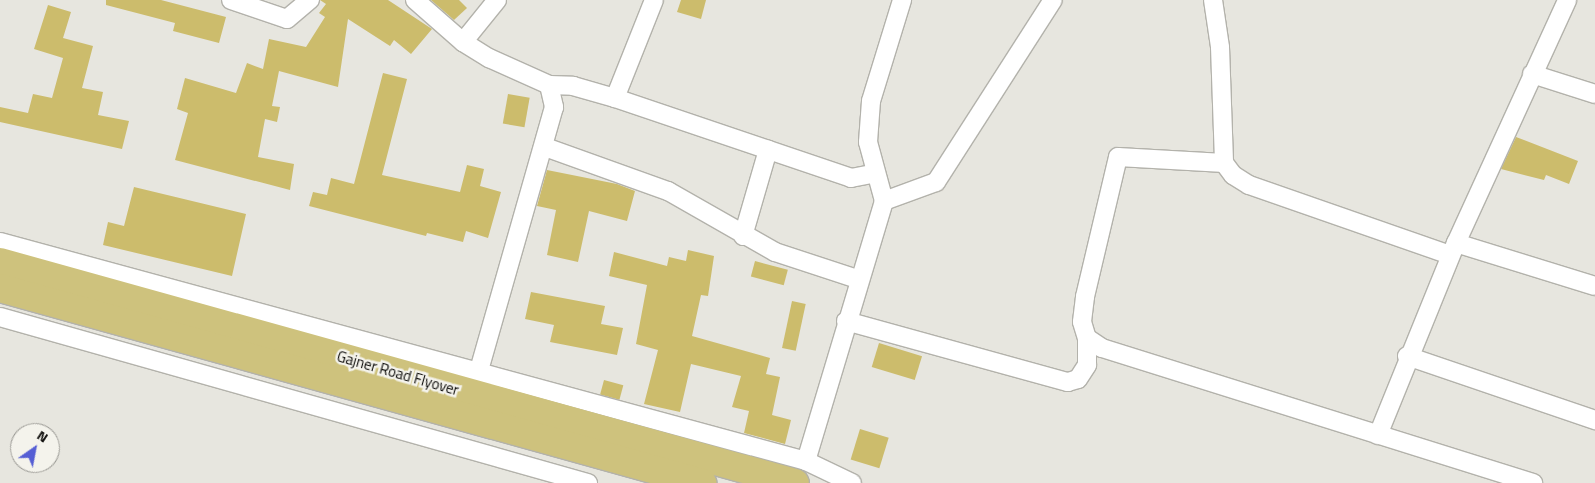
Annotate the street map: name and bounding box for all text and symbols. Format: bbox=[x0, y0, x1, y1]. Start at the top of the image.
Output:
street label: Gajner Road Flyover bbox=[335, 347, 461, 399]
north arrow bbox=[10, 423, 60, 473]
text: N bbox=[33, 424, 53, 447]

